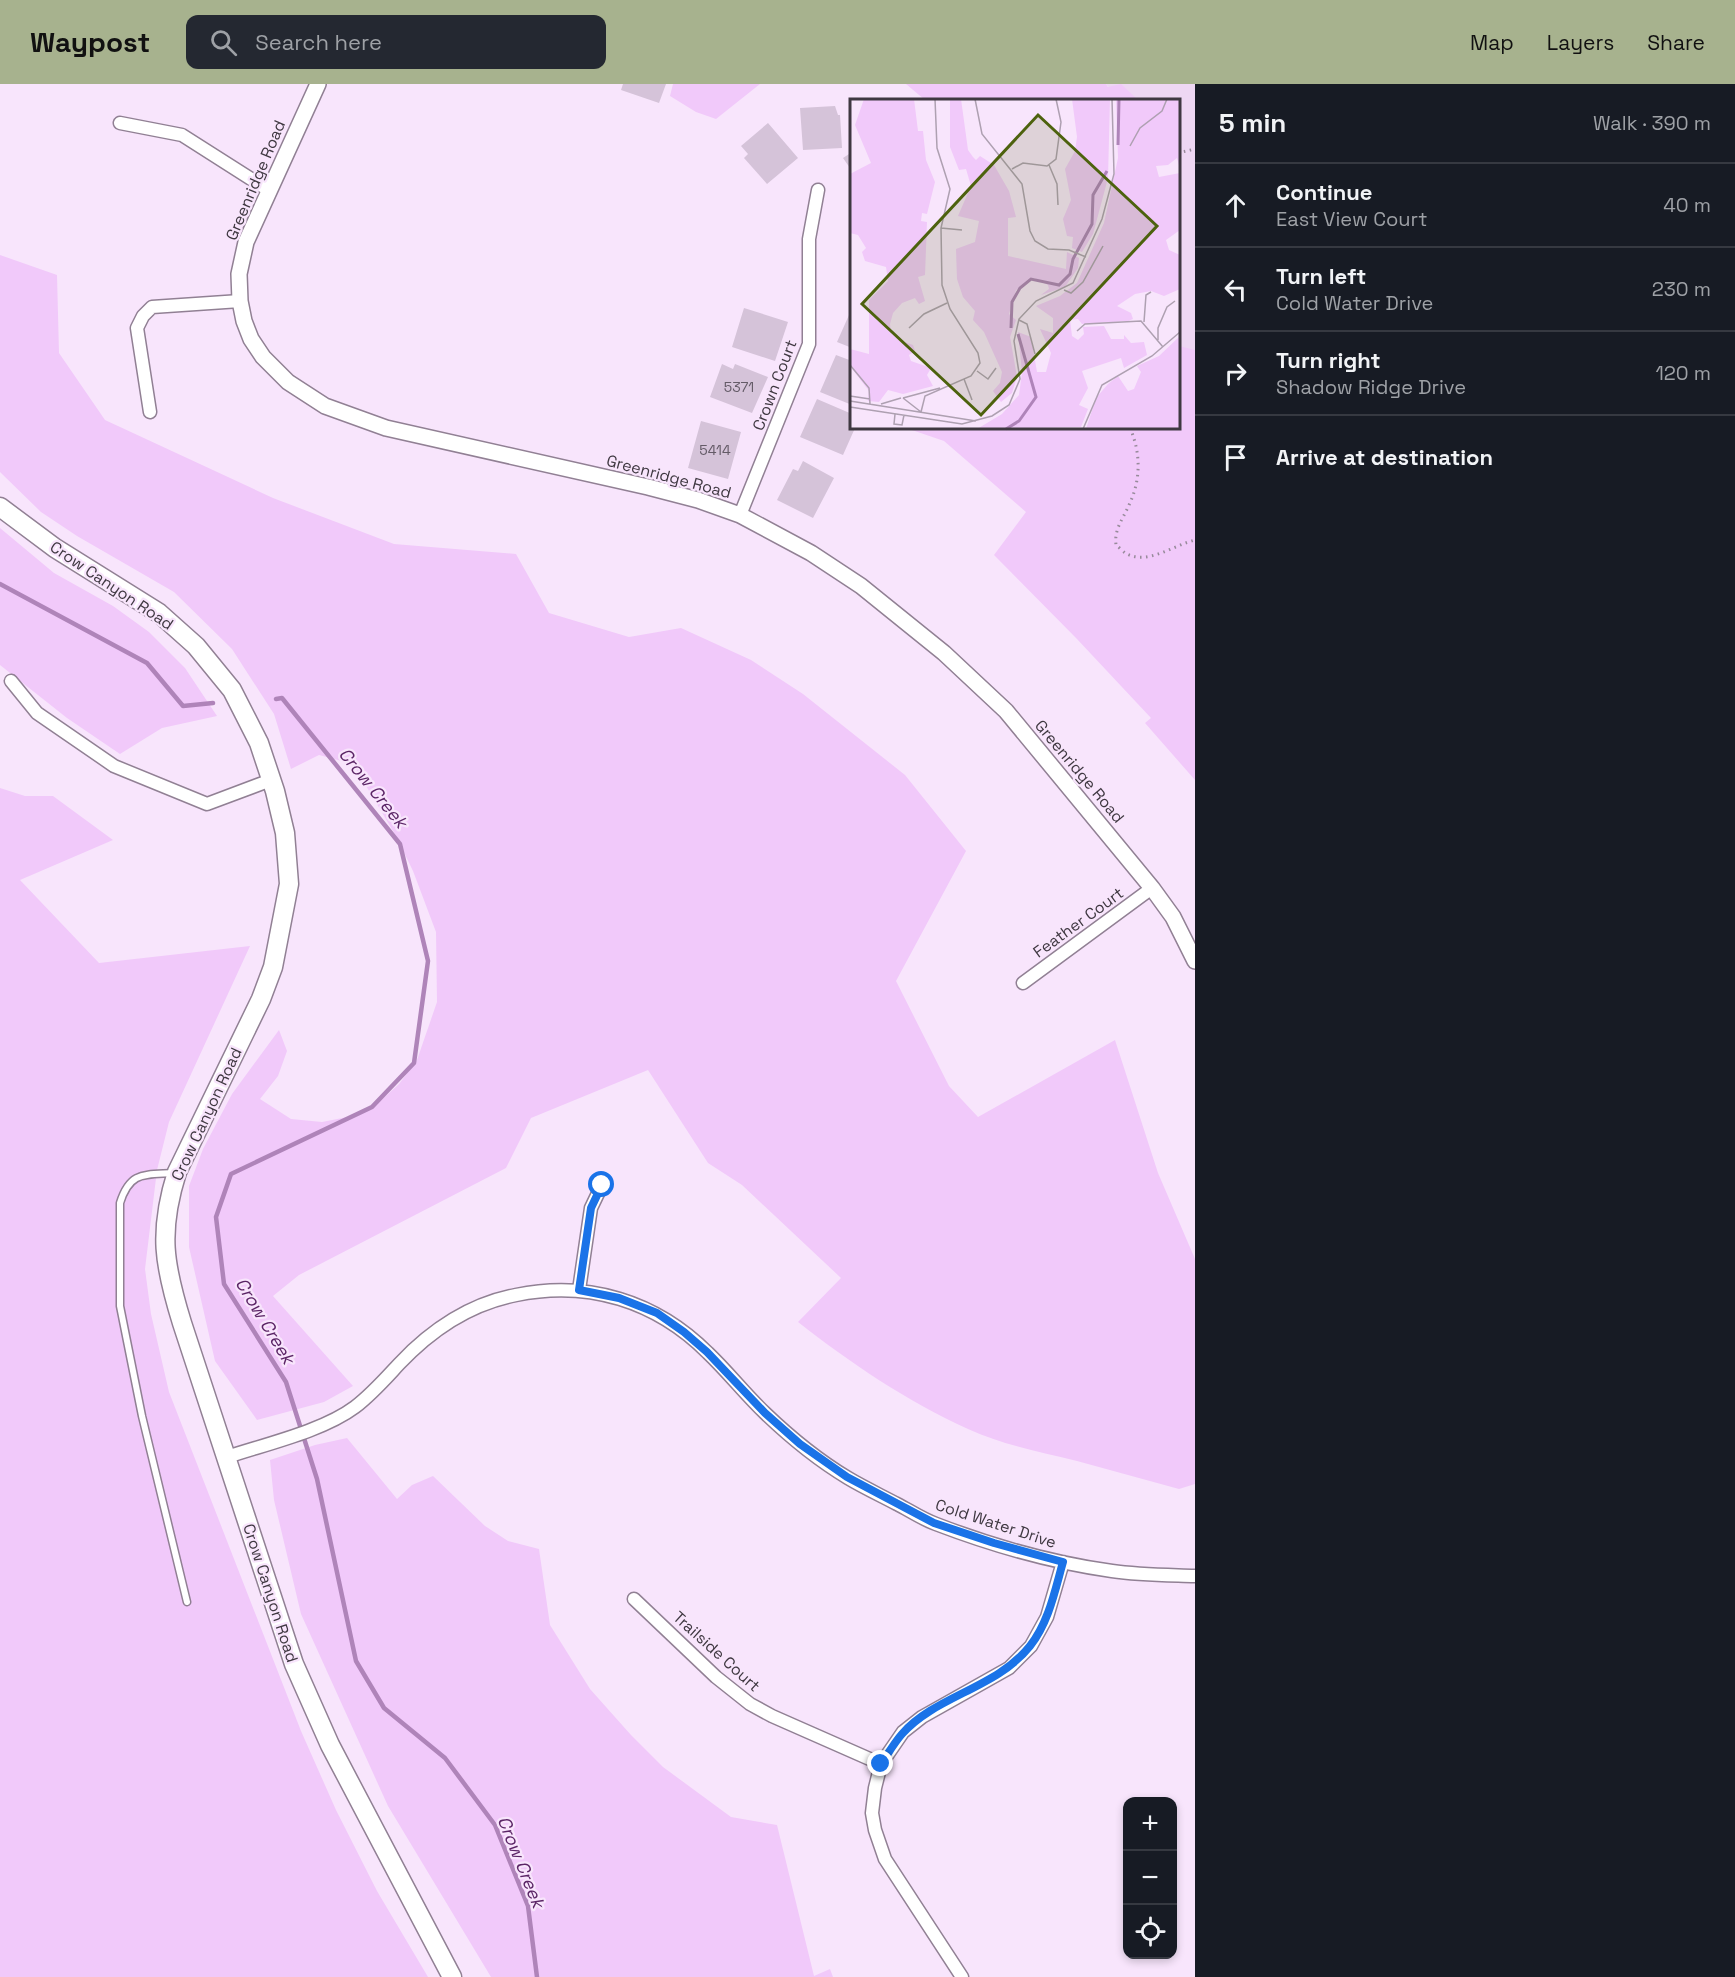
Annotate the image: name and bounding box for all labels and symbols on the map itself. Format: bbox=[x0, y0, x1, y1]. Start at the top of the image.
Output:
inset map bbox=[850, 99, 1180, 429]
street label: Greenridge Road bbox=[221, 117, 290, 243]
street label: Crown Court bbox=[747, 337, 801, 434]
house number: 5371 bbox=[724, 378, 754, 396]
house number: 5414 bbox=[699, 441, 731, 459]
street label: Greenridge Road bbox=[604, 450, 734, 503]
street label: Crow Canyon Road bbox=[46, 536, 178, 635]
street label: Greenridge Road bbox=[1030, 715, 1129, 827]
water label: Crow Creek bbox=[334, 743, 414, 834]
street label: Feather Court bbox=[1029, 883, 1128, 962]
street label: Crow Canyon Road bbox=[166, 1044, 247, 1184]
route start bbox=[588, 1171, 614, 1197]
water label: Crow Creek bbox=[231, 1273, 301, 1370]
street label: Cold Water Drive bbox=[933, 1494, 1059, 1553]
street label: Crow Canyon Road bbox=[238, 1521, 303, 1665]
street label: Trailside Court bbox=[669, 1607, 765, 1696]
route end bbox=[867, 1750, 893, 1776]
water label: Crow Creek bbox=[493, 1813, 551, 1913]

